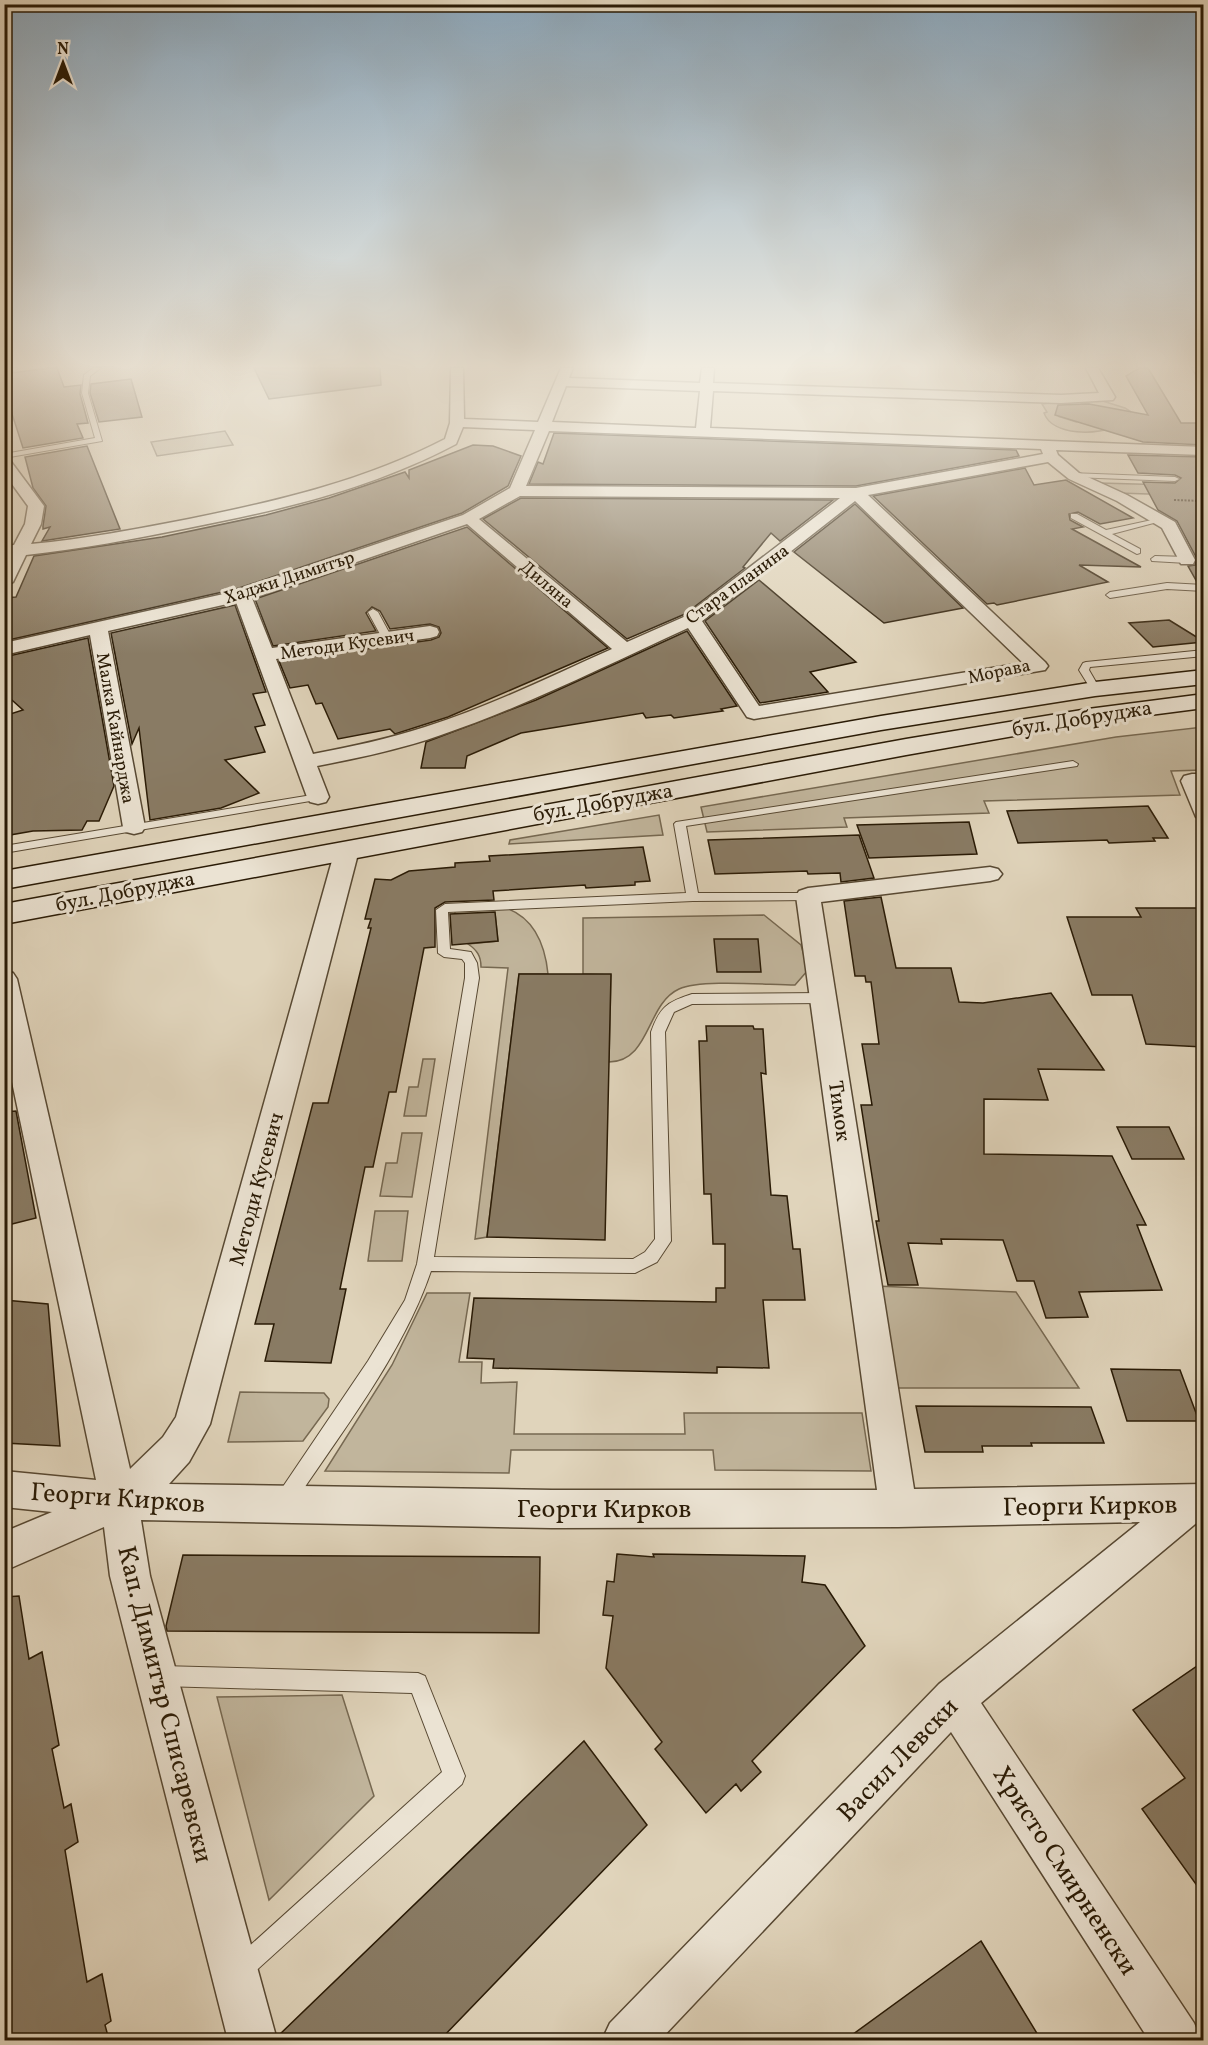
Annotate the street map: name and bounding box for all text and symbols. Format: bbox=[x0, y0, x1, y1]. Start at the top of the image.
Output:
north arrow bbox=[33, 33, 93, 93]
text: N bbox=[57, 39, 69, 61]
street label: Стара планина bbox=[681, 539, 795, 631]
street label: Хаджи Димитър bbox=[221, 546, 358, 611]
street label: Диляна bbox=[514, 555, 578, 615]
street label: Методи Кусевич bbox=[279, 624, 416, 667]
street label: Малка Кайнарджа bbox=[89, 651, 140, 806]
street label: Морава bbox=[966, 654, 1033, 691]
street label: бул. Добруджа bbox=[1010, 694, 1154, 745]
street label: бул. Добруджа bbox=[531, 777, 675, 830]
street label: бул. Добруджа bbox=[53, 865, 197, 920]
street label: Тимок bbox=[820, 1079, 857, 1143]
street label: Методи Кусевич bbox=[223, 1110, 292, 1269]
street label: Георги Кирков bbox=[29, 1475, 206, 1523]
street label: Георги Кирков bbox=[1002, 1487, 1178, 1527]
street label: Георги Кирков bbox=[516, 1492, 692, 1528]
street label: Кап. Димитър Списаревски bbox=[107, 1542, 221, 1867]
street label: Васил Левски bbox=[830, 1690, 967, 1831]
street label: Христо Смирненски bbox=[983, 1760, 1146, 1983]

